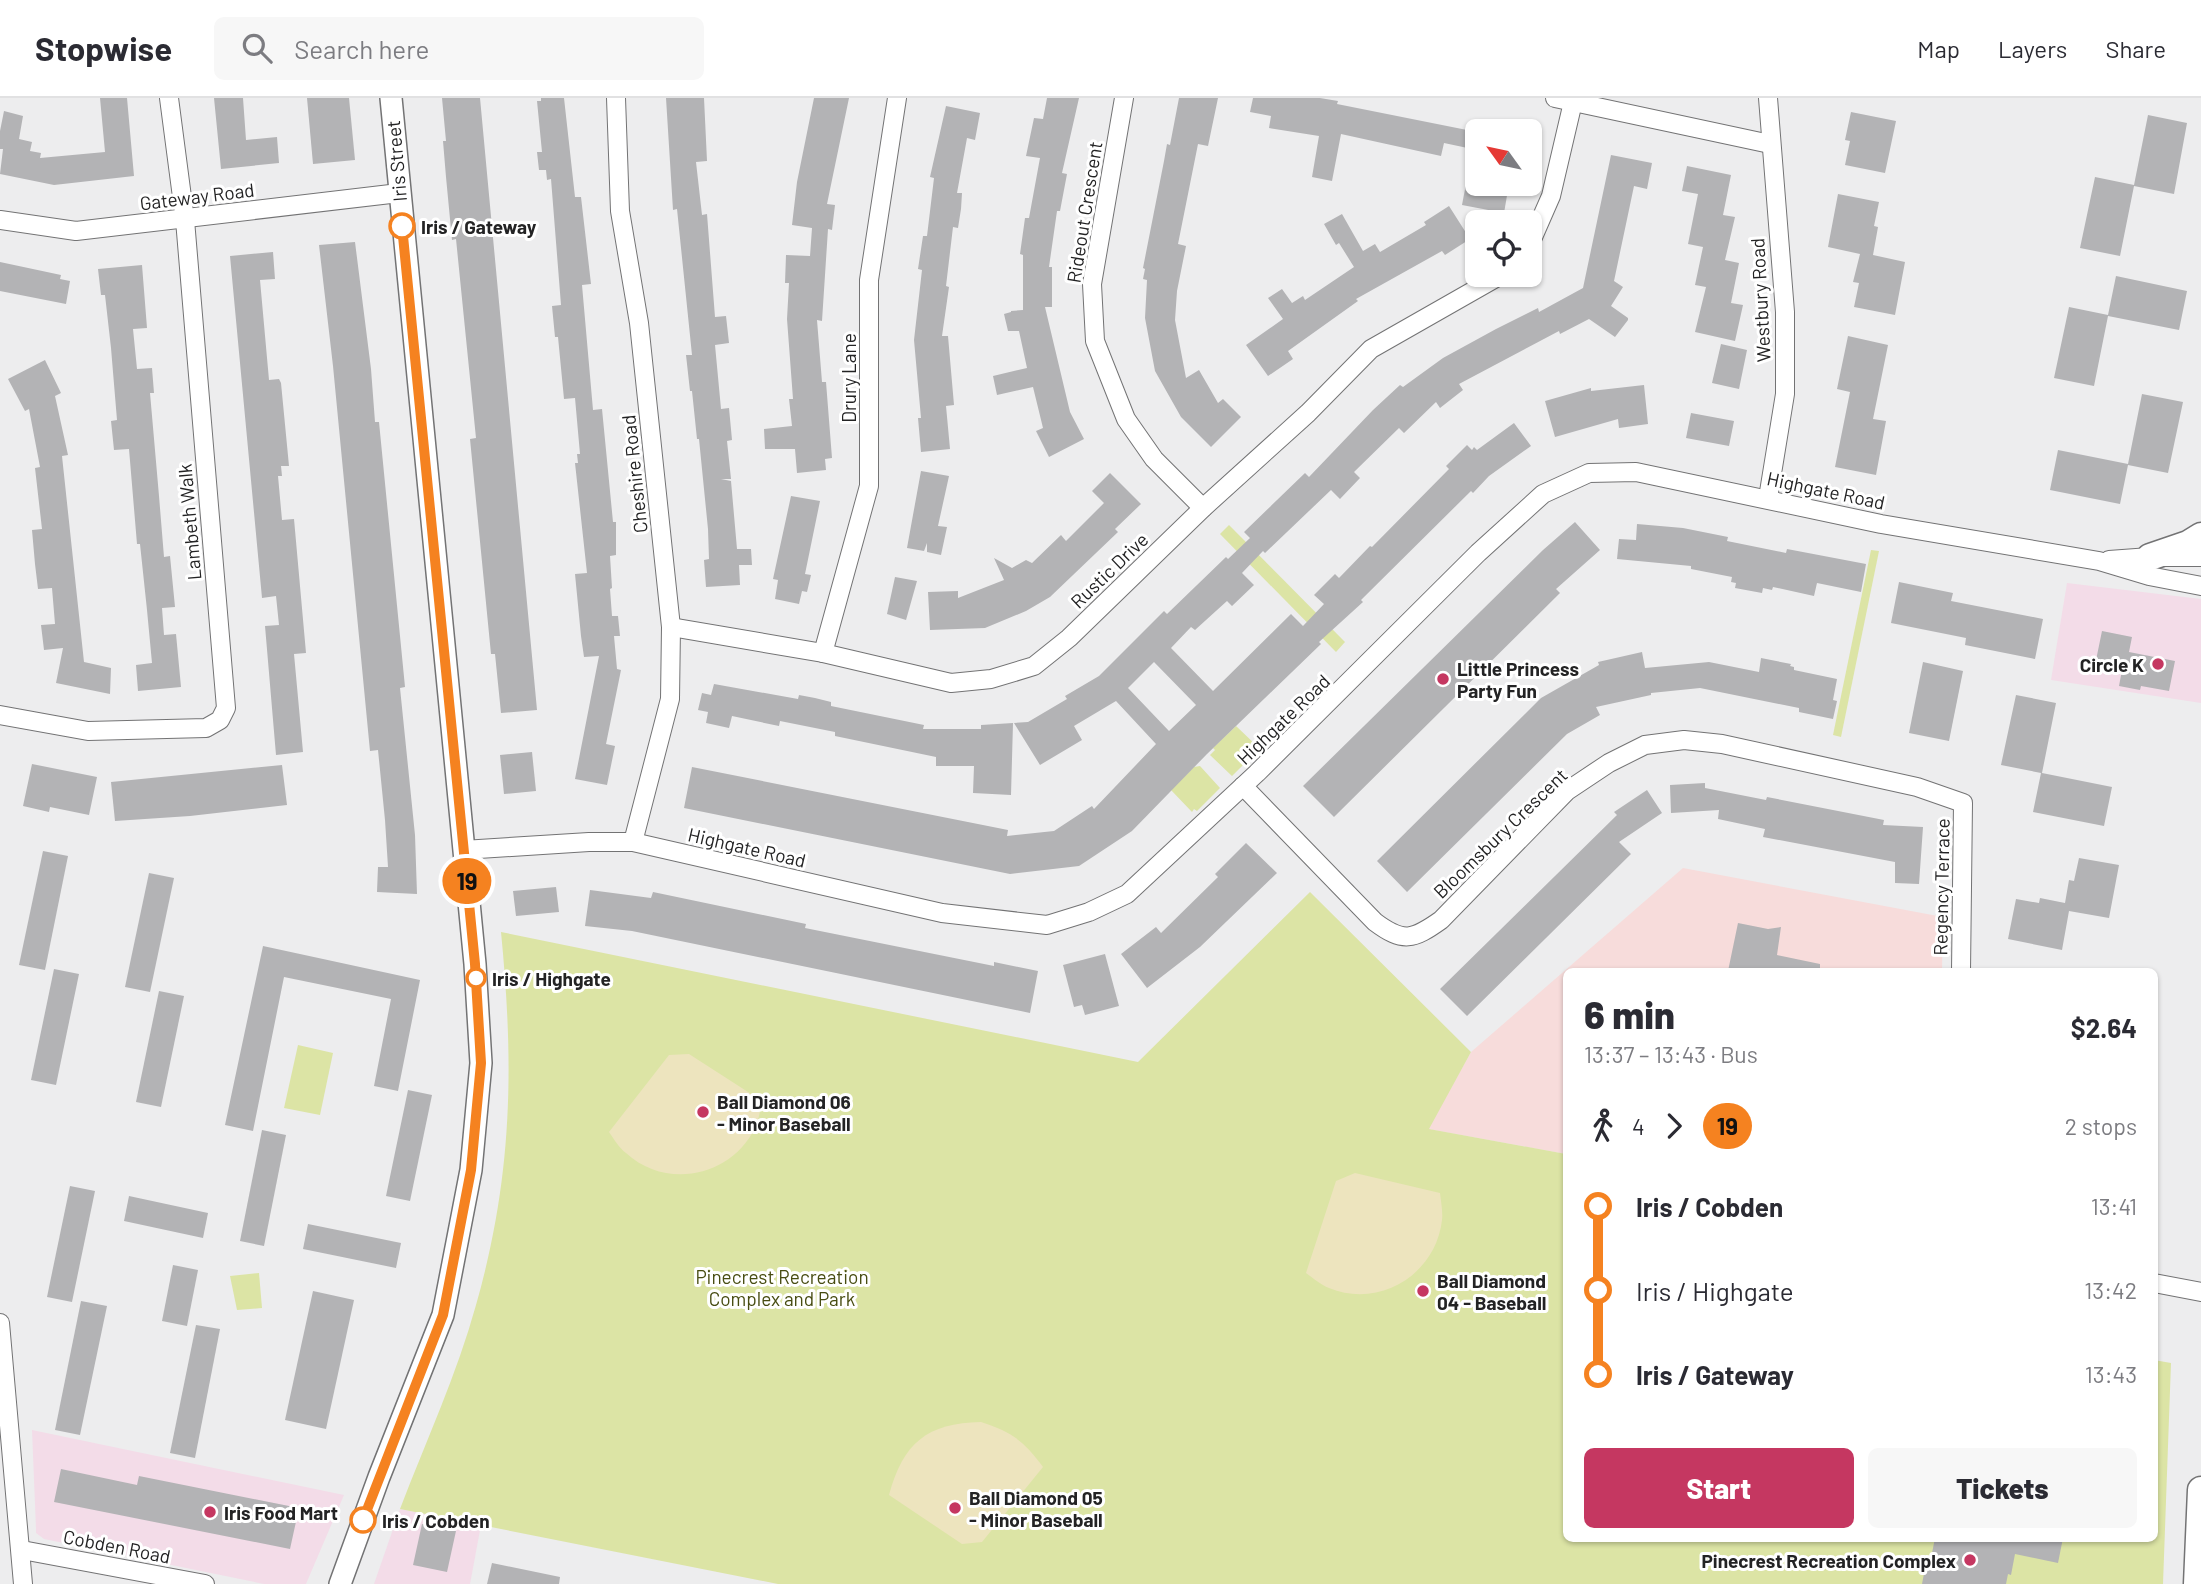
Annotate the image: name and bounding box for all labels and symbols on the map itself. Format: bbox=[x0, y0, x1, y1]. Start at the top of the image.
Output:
street label: Iris Street bbox=[381, 119, 411, 203]
north arrow bbox=[1465, 119, 1542, 196]
street label: Rideout Crescent bbox=[1061, 140, 1107, 284]
street label: Gateway Road bbox=[138, 178, 256, 214]
marker: Iris / Gateway bbox=[389, 213, 415, 239]
place label: Iris / Gateway bbox=[421, 215, 537, 238]
street label: Westbury Road bbox=[1745, 237, 1775, 363]
street label: Drury Lane bbox=[837, 333, 860, 423]
street label: Cheshire Road bbox=[616, 414, 652, 534]
street label: Lambeth Walk bbox=[172, 463, 206, 581]
street label: Highgate Road bbox=[1765, 466, 1887, 514]
street label: Rustic Drive bbox=[1066, 527, 1152, 613]
place label: Circle K bbox=[2080, 653, 2144, 676]
marker: Circle K bbox=[2150, 656, 2166, 672]
place label: Little Princess Party Fun bbox=[1457, 657, 1579, 702]
street label: Highgate Road bbox=[1232, 669, 1334, 769]
marker: Little Princess Party Fun bbox=[1435, 671, 1451, 687]
street label: Bloomsbury Crescent bbox=[1428, 763, 1572, 903]
street label: Regency Terrace bbox=[1928, 818, 1954, 956]
street label: Highgate Road bbox=[686, 822, 808, 872]
line badge: 19 bbox=[435, 858, 498, 904]
place label: Iris / Highgate bbox=[492, 967, 611, 990]
marker: Iris / Highgate bbox=[466, 968, 486, 988]
place label: Ball Diamond 06 - Minor Baseball bbox=[717, 1090, 851, 1135]
marker: Ball Diamond 06 - Minor Baseball bbox=[695, 1104, 711, 1120]
park label: Pinecrest Recreation Complex and Park bbox=[695, 1265, 869, 1310]
place label: Ball Diamond 04 - Baseball bbox=[1437, 1269, 1546, 1314]
marker: Ball Diamond 04 - Baseball bbox=[1415, 1283, 1431, 1299]
place label: Ball Diamond 05 - Minor Baseball bbox=[969, 1486, 1103, 1531]
marker: Ball Diamond 05 - Minor Baseball bbox=[947, 1500, 963, 1516]
place label: Iris Food Mart bbox=[224, 1501, 338, 1524]
marker: Iris Food Mart bbox=[202, 1504, 218, 1520]
marker: Iris / Cobden bbox=[350, 1507, 376, 1533]
place label: Iris / Cobden bbox=[382, 1509, 490, 1532]
street label: Cobden Road bbox=[61, 1524, 173, 1568]
place label: Pinecrest Recreation Complex bbox=[1701, 1549, 1956, 1572]
marker: Pinecrest Recreation Complex bbox=[1962, 1552, 1978, 1568]

